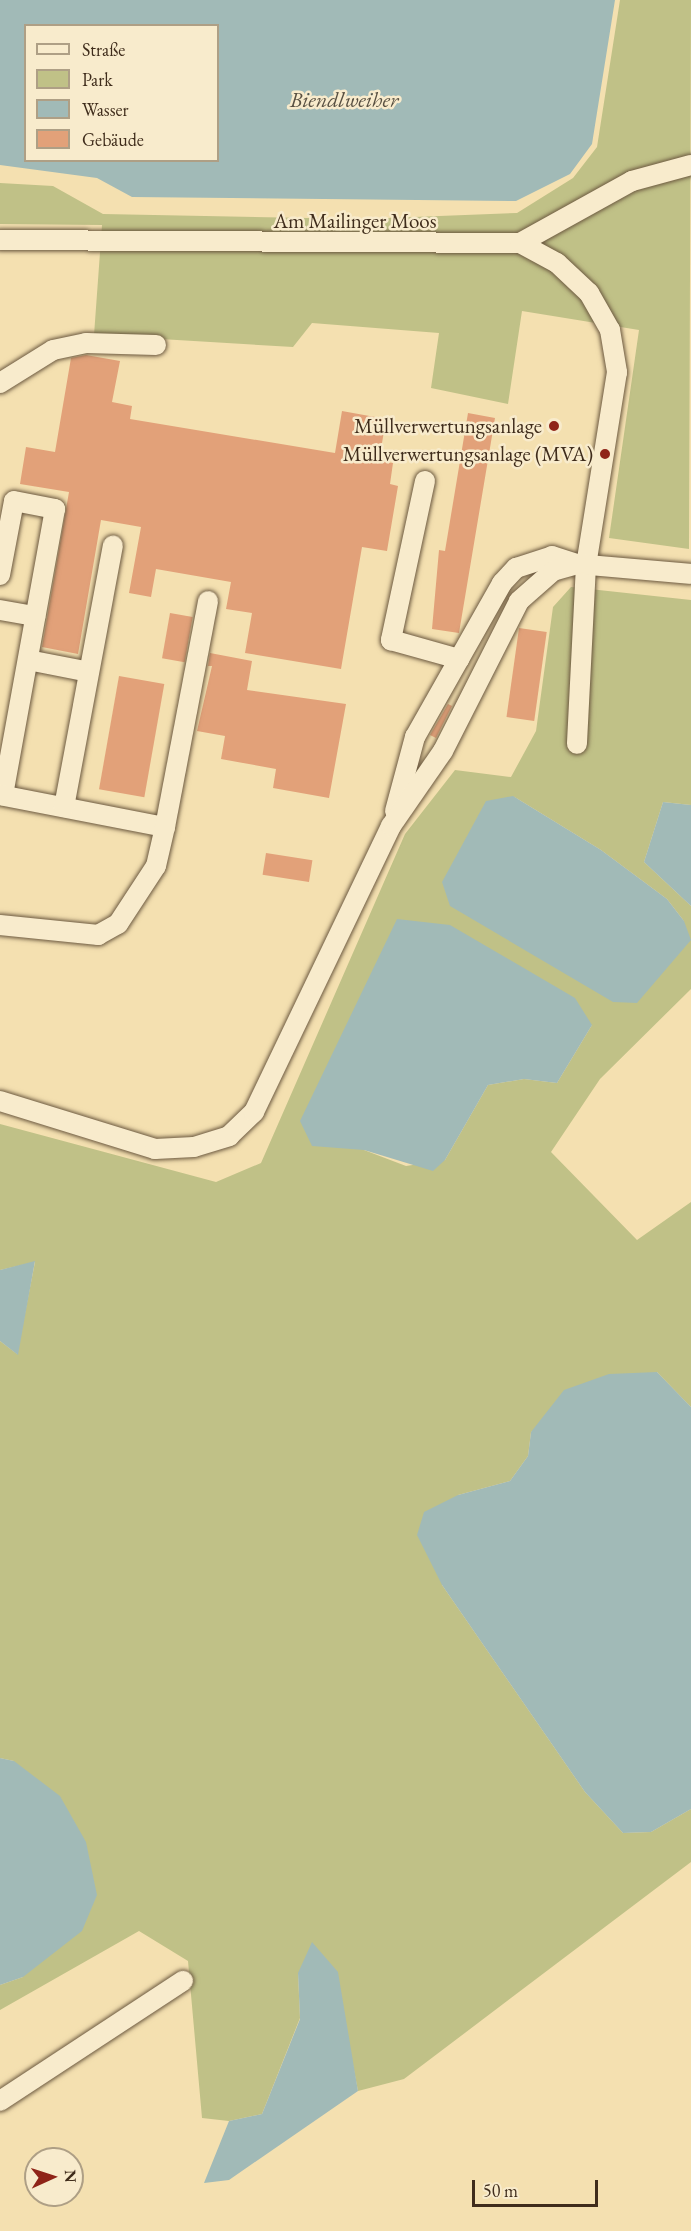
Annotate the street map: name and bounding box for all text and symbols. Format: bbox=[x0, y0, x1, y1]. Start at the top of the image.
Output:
legend bbox=[24, 24, 219, 162]
text: Straße bbox=[82, 38, 125, 61]
text: Park bbox=[82, 68, 113, 91]
water label: Biendlweiher bbox=[290, 87, 398, 113]
text: Wasser bbox=[82, 98, 129, 121]
text: Gebäude bbox=[82, 128, 144, 151]
street label: Am Mailinger Moos bbox=[274, 208, 436, 234]
place label: Müllverwertungsanlage bbox=[354, 413, 542, 439]
marker: Müllverwertungsanlage bbox=[547, 419, 561, 433]
place label: Müllverwertungsanlage (MVA) bbox=[343, 441, 593, 467]
marker: Müllverwertungsanlage (MVA) bbox=[598, 447, 612, 461]
north arrow bbox=[24, 2147, 84, 2207]
scale bar bbox=[475, 2168, 601, 2206]
text: N bbox=[60, 2169, 81, 2183]
text: 50 m bbox=[483, 2179, 518, 2202]

